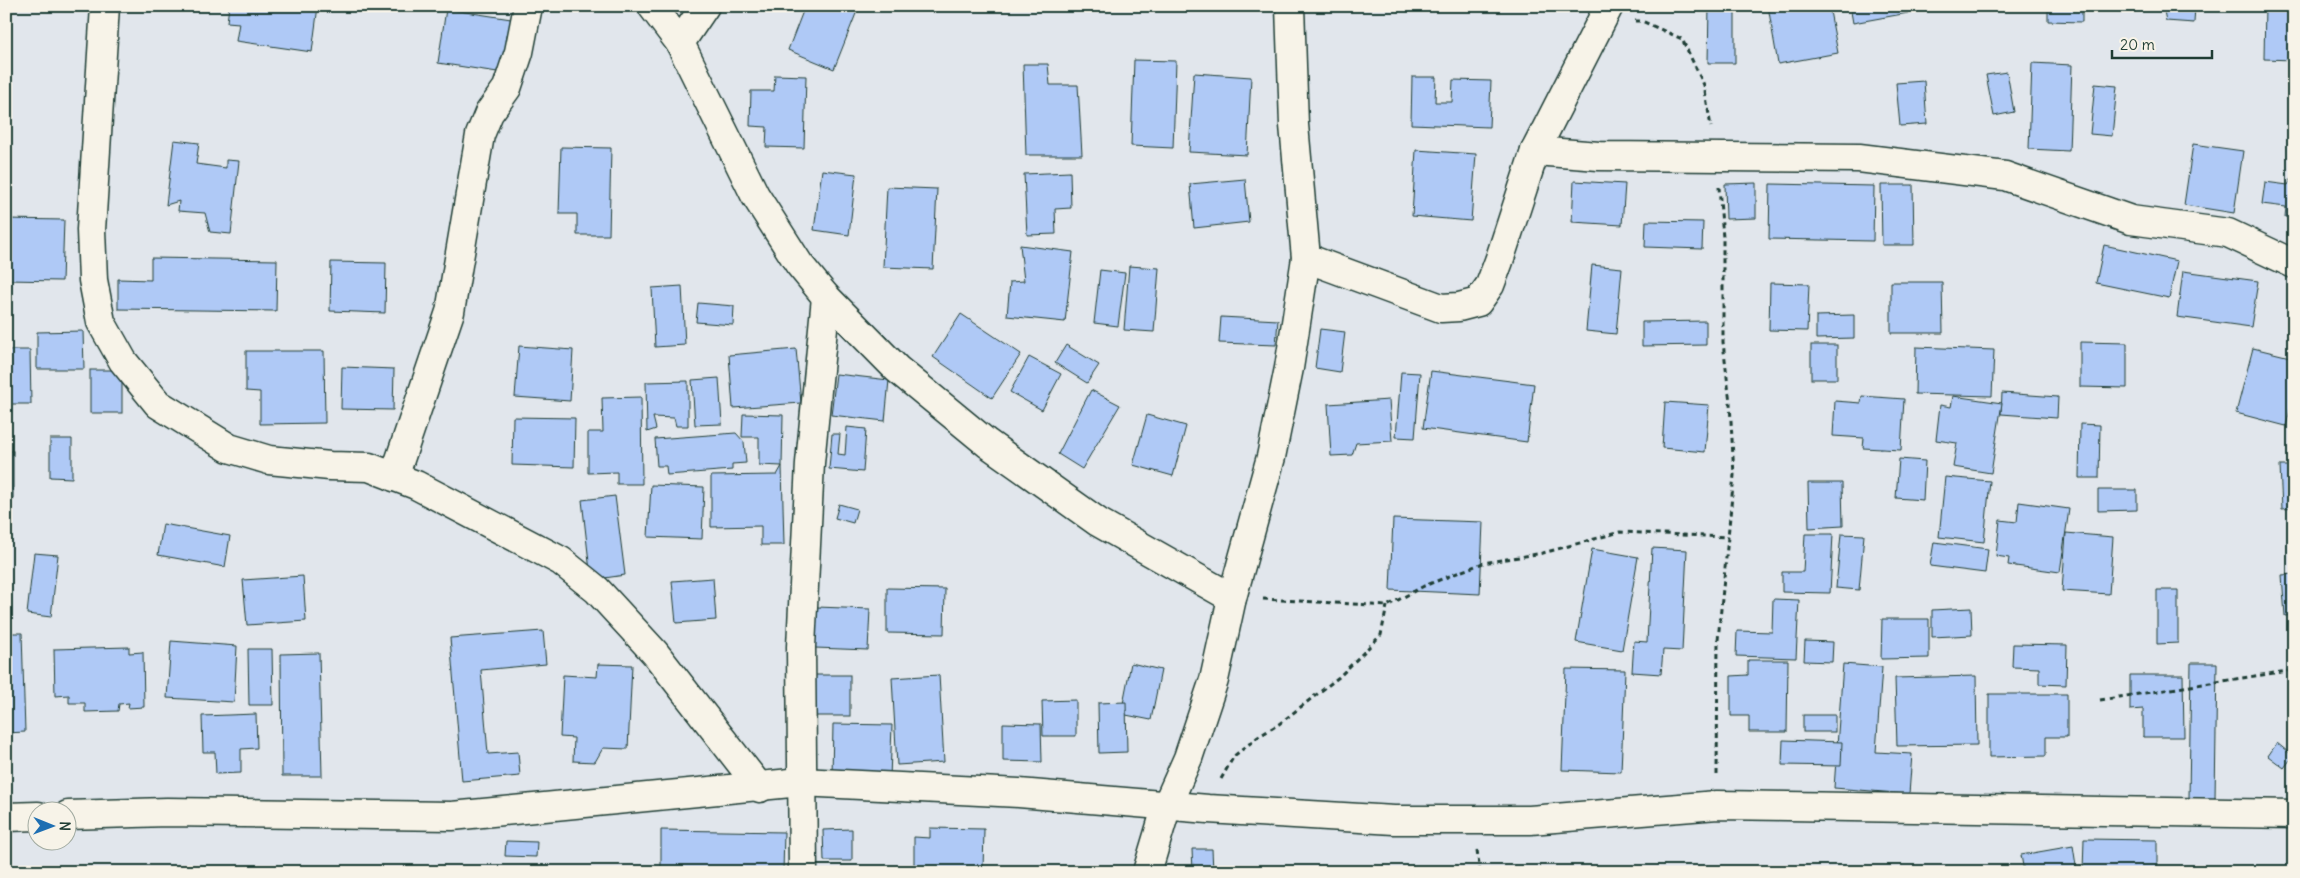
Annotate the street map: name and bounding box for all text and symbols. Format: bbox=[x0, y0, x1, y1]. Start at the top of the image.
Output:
scale bar bbox=[2112, 28, 2212, 60]
text: 20 m bbox=[2120, 35, 2155, 54]
north arrow bbox=[28, 800, 78, 850]
text: N bbox=[56, 821, 74, 831]

